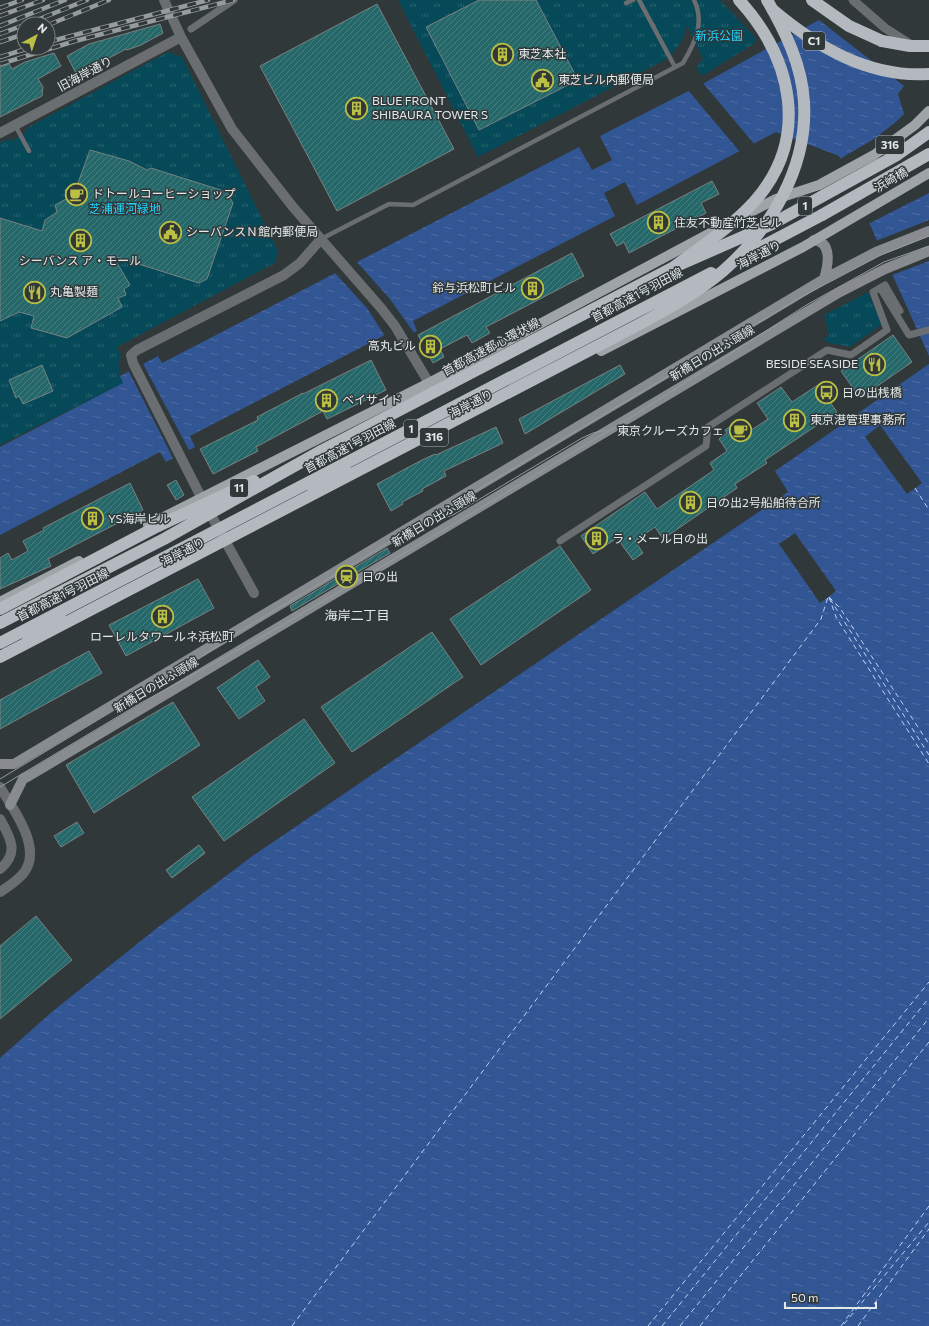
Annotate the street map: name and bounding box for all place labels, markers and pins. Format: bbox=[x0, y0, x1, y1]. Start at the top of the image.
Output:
building icon: 東芝本社 bbox=[489, 41, 515, 67]
place label: 東芝本社 bbox=[518, 46, 566, 60]
public building icon: 東芝ビル内郵便局 bbox=[530, 67, 556, 93]
place label: 東芝ビル内郵便局 bbox=[558, 72, 654, 86]
place label: BLUE FRONT SHIBAURA TOWER S bbox=[372, 93, 488, 121]
building icon: BLUE FRONT SHIBAURA TOWER S bbox=[344, 95, 370, 121]
cafe icon: ドトールコーヒーショップ bbox=[64, 181, 90, 207]
place label: ドトールコーヒーショップ bbox=[92, 186, 236, 200]
building icon: 住友不動産竹芝ビル bbox=[645, 210, 671, 236]
place label: 住友不動産竹芝ビル bbox=[674, 215, 782, 229]
public building icon: シーバンスＮ館内郵便局 bbox=[157, 219, 183, 245]
place label: シーバンスＮ館内郵便局 bbox=[186, 224, 318, 238]
building icon: シーバンス ア・モール bbox=[67, 227, 93, 253]
place label: シーバンス ア・モール bbox=[19, 253, 141, 267]
building icon: 鈴与浜松町ビル bbox=[519, 275, 545, 301]
restaurant icon: 丸亀製麺 bbox=[22, 279, 48, 305]
place label: 鈴与浜松町ビル bbox=[432, 280, 516, 294]
place label: 丸亀製麺 bbox=[50, 284, 98, 298]
building icon: 高丸ビル bbox=[418, 333, 444, 359]
place label: 高丸ビル bbox=[368, 338, 416, 352]
restaurant icon: BESIDE SEASIDE bbox=[861, 351, 887, 377]
place label: BESIDE SEASIDE bbox=[766, 356, 858, 370]
bus stop icon: 日の出桟橋 bbox=[814, 380, 840, 406]
place label: 日の出桟橋 bbox=[842, 385, 902, 399]
building icon: ベイサイド bbox=[314, 387, 340, 413]
place label: ベイサイド bbox=[342, 392, 402, 406]
building icon: 東京港管理事務所 bbox=[782, 407, 808, 433]
place label: 東京港管理事務所 bbox=[810, 412, 906, 426]
cafe icon: 東京クルーズカフェ bbox=[727, 418, 753, 444]
place label: 東京クルーズカフェ bbox=[617, 423, 724, 437]
building icon: 日の出2号船舶待合所 bbox=[678, 490, 704, 516]
place label: 日の出2号船舶待合所 bbox=[706, 495, 821, 509]
building icon: YS海岸ビル bbox=[80, 506, 106, 532]
place label: YS海岸ビル bbox=[108, 511, 171, 525]
building icon: ラ・メール日の出 bbox=[584, 526, 610, 552]
place label: ラ・メール日の出 bbox=[612, 531, 708, 545]
station icon: 日の出 bbox=[333, 564, 359, 590]
place label: 日の出 bbox=[362, 569, 398, 583]
building icon: ローレルタワールネ浜松町 bbox=[149, 603, 175, 629]
place label: ローレルタワールネ浜松町 bbox=[90, 629, 234, 643]

